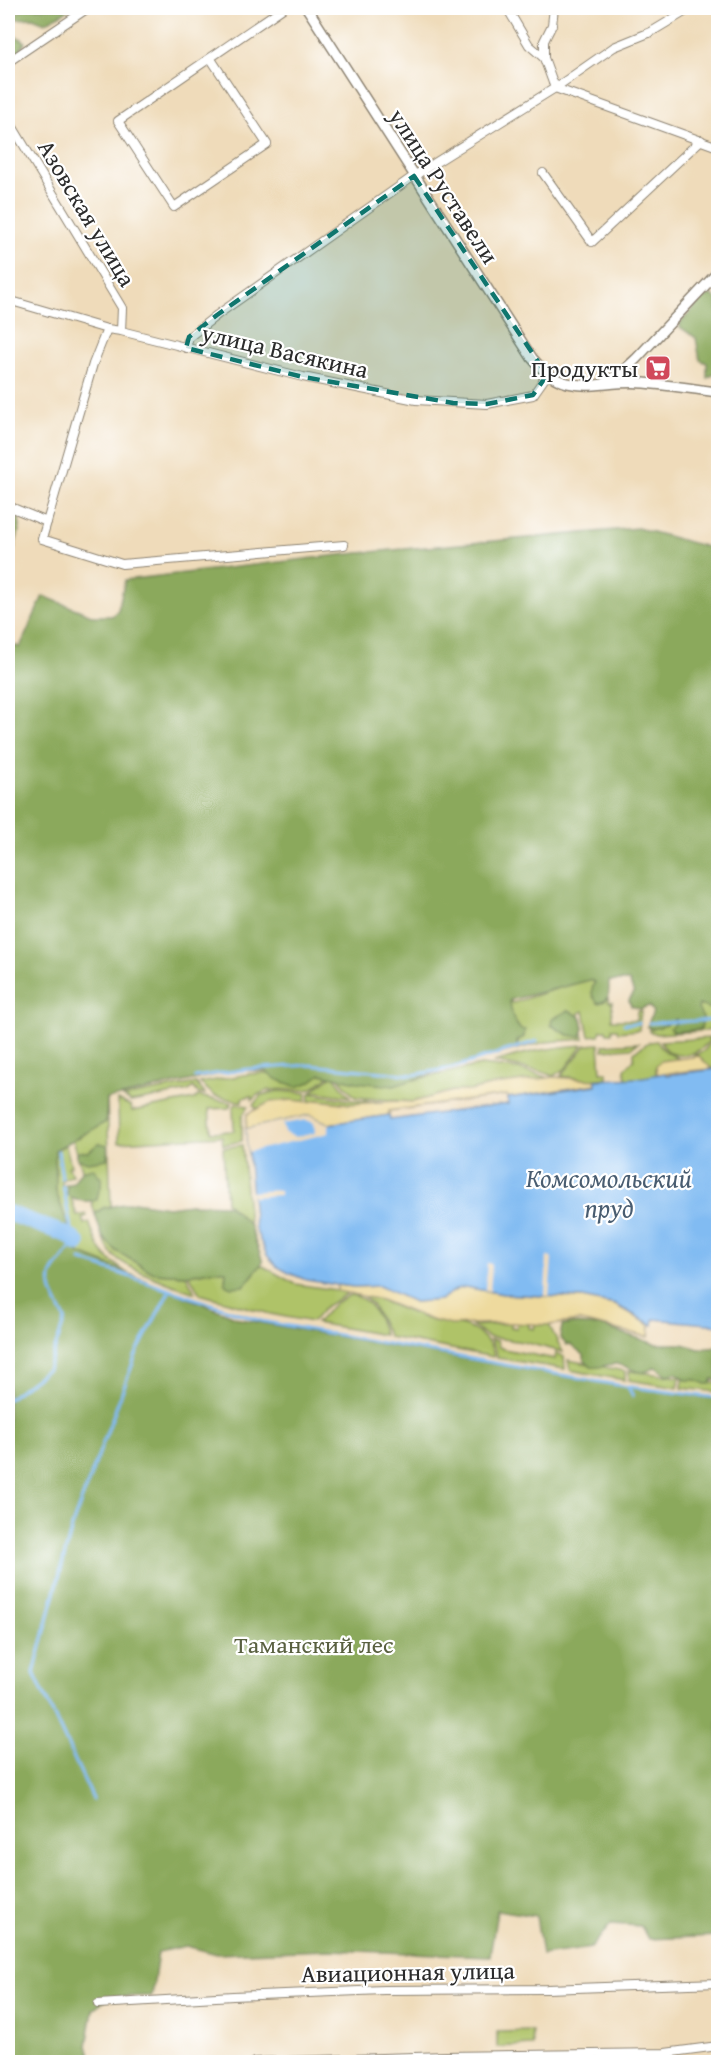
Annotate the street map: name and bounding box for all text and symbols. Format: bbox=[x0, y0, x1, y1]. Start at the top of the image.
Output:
street label: улица Руставели bbox=[380, 100, 508, 271]
street label: Азовская улица bbox=[29, 133, 145, 294]
street label: улица Васякина bbox=[197, 315, 372, 387]
place label: Продукты bbox=[531, 351, 638, 386]
supermarket icon: Продукты bbox=[643, 353, 673, 383]
water label: Комсомольский пруд bbox=[526, 1158, 692, 1227]
park label: Таманский лес bbox=[234, 1627, 394, 1662]
street label: Авиационная улица bbox=[301, 1953, 516, 1991]

